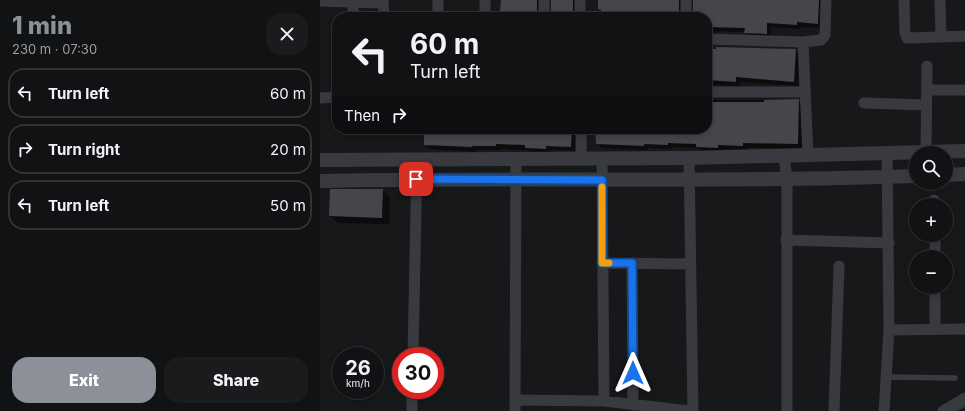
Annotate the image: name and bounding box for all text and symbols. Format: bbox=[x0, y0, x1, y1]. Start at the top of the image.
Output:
text: 1 min bbox=[12, 11, 72, 40]
button: close bbox=[266, 13, 308, 55]
text: 60 m bbox=[410, 27, 479, 61]
icon: left bbox=[344, 28, 396, 80]
text: 230 m · 07:30 bbox=[12, 41, 97, 57]
text: Turn left bbox=[410, 61, 480, 82]
icon: left bbox=[14, 82, 36, 104]
text: Turn left bbox=[48, 84, 109, 103]
text: 60 m bbox=[270, 84, 306, 103]
icon: right bbox=[388, 104, 410, 126]
text: Then bbox=[344, 106, 380, 125]
icon: right bbox=[14, 138, 36, 160]
text: Turn right bbox=[48, 140, 120, 159]
text: 20 m bbox=[270, 140, 306, 159]
map controls bbox=[909, 146, 953, 294]
button: search bbox=[909, 146, 953, 190]
pin bbox=[399, 162, 433, 196]
icon: arrive bbox=[405, 168, 427, 190]
icon: left bbox=[14, 194, 36, 216]
text: Turn left bbox=[48, 196, 109, 215]
text: 50 m bbox=[270, 196, 306, 215]
button: + bbox=[909, 198, 953, 242]
button: − bbox=[909, 250, 953, 294]
speed limit sign: 30 bbox=[392, 347, 444, 399]
position arrow bbox=[612, 352, 654, 394]
text: 26 bbox=[345, 356, 371, 380]
button: Exit bbox=[12, 357, 156, 403]
button: Share bbox=[164, 357, 308, 403]
text: km/h bbox=[346, 377, 370, 389]

